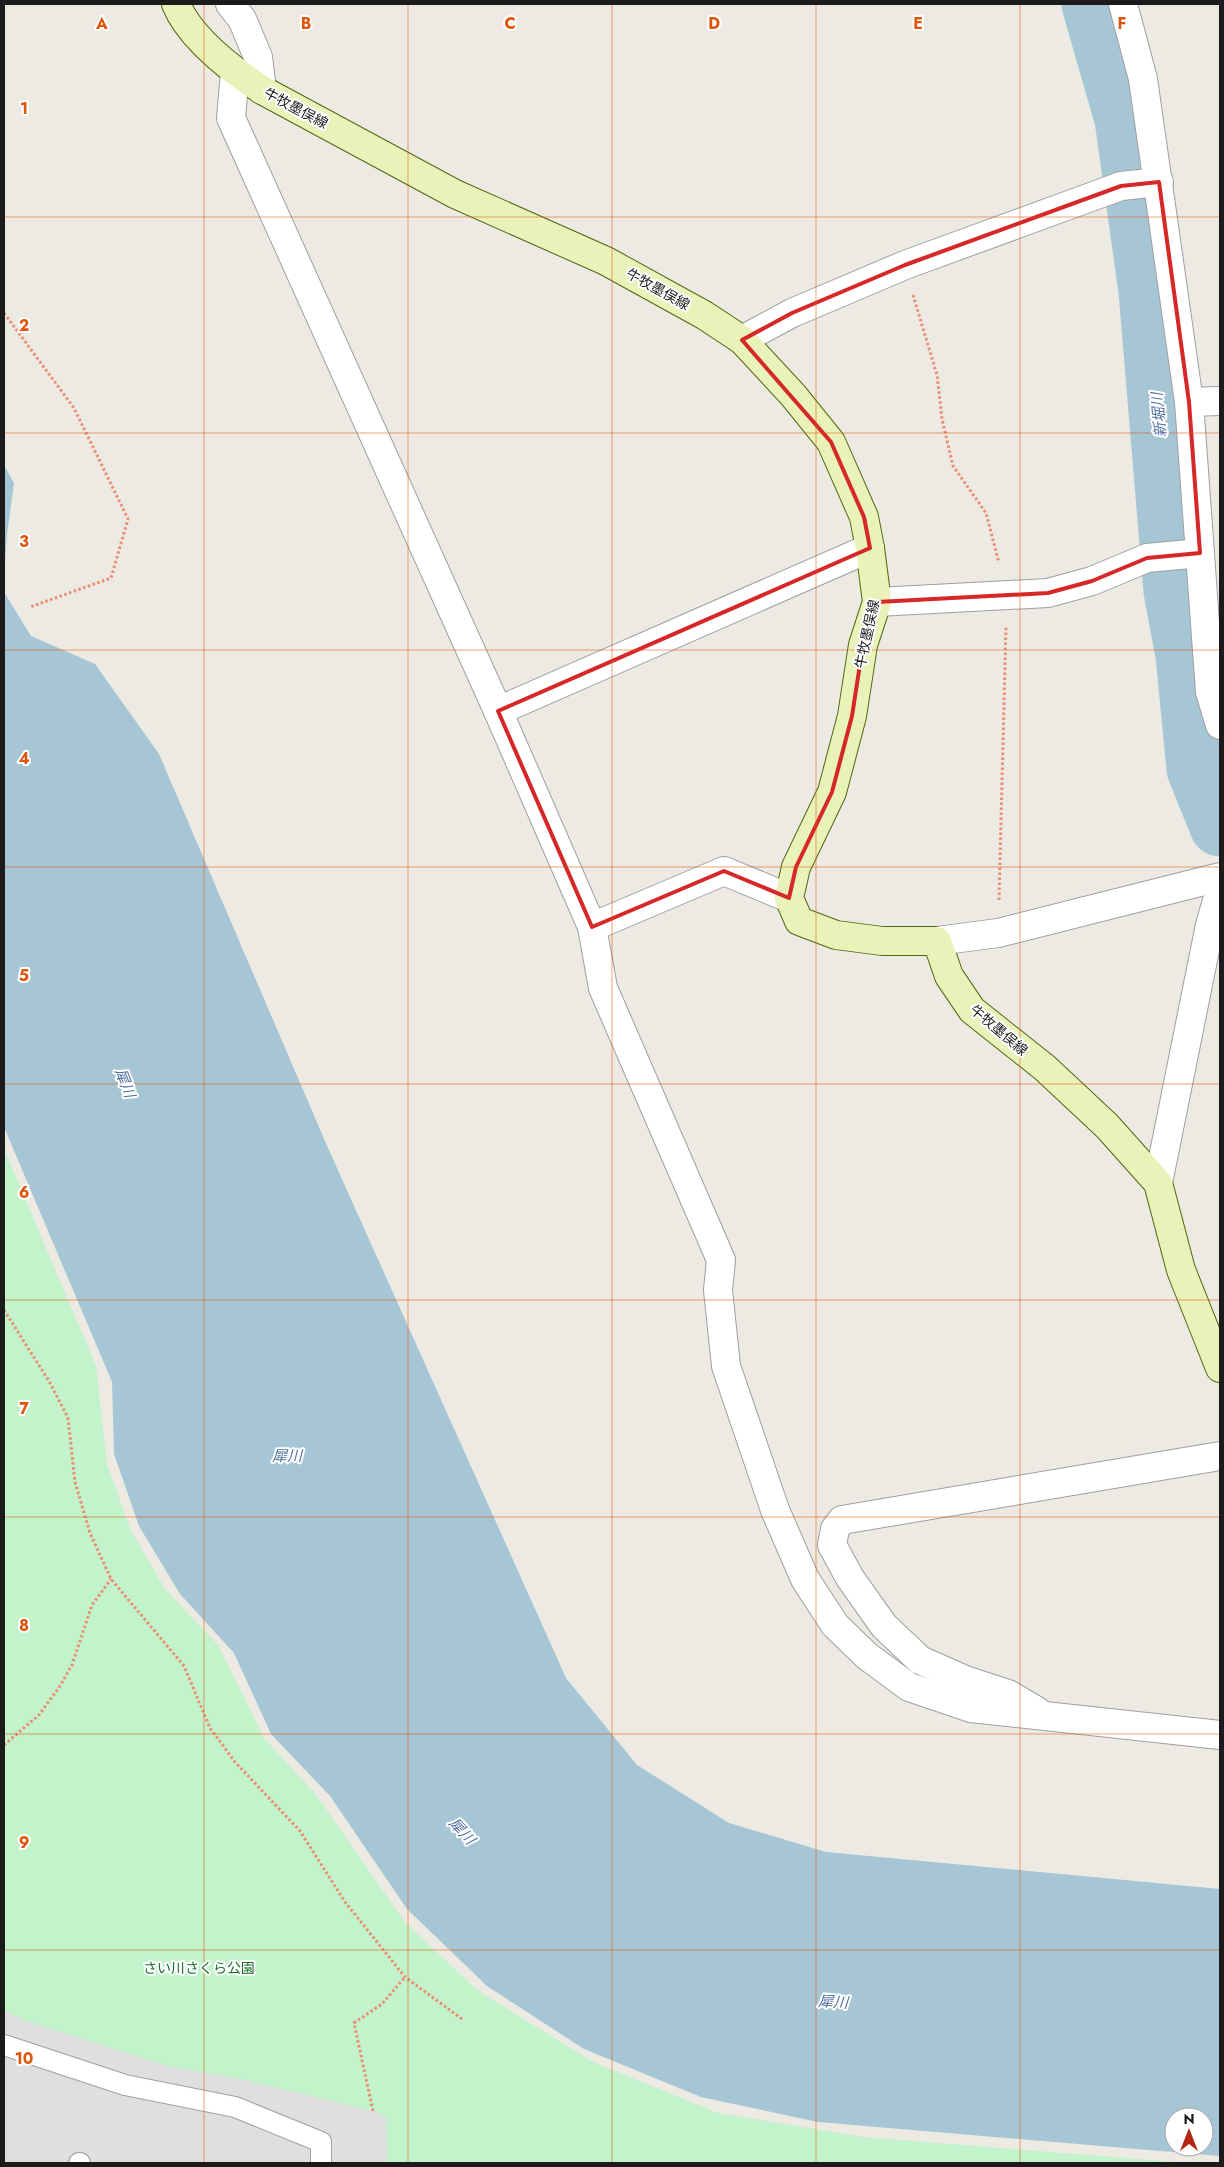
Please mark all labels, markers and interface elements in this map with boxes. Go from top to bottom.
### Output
text: A [95,12,108,35]
text: B [301,12,311,35]
text: C [504,12,516,35]
text: D [708,12,720,35]
text: E [913,12,923,35]
text: F [1118,12,1126,35]
street label: 牛牧墨俣線 [260,83,332,133]
text: 1 [20,97,28,120]
street label: 牛牧墨俣線 [623,263,693,315]
text: 2 [19,314,29,337]
water label: 新堀川 [1146,390,1172,438]
text: 3 [19,530,29,553]
street label: 牛牧墨俣線 [850,598,884,670]
text: 4 [18,747,30,770]
text: 5 [19,964,29,987]
street label: 牛牧墨俣線 [966,1000,1032,1060]
water label: 犀川 [109,1065,141,1103]
text: 6 [19,1181,29,1204]
text: 7 [19,1397,29,1420]
water label: 犀川 [272,1445,304,1467]
text: 8 [19,1614,29,1637]
water label: 犀川 [444,1813,482,1851]
text: 9 [19,1831,29,1854]
park label: さい川さくら公園 [143,1958,255,1978]
water label: 犀川 [817,1990,851,2014]
text: 10 [15,2047,33,2070]
north arrow [1164,2107,1214,2157]
text: N [1183,2109,1195,2129]

